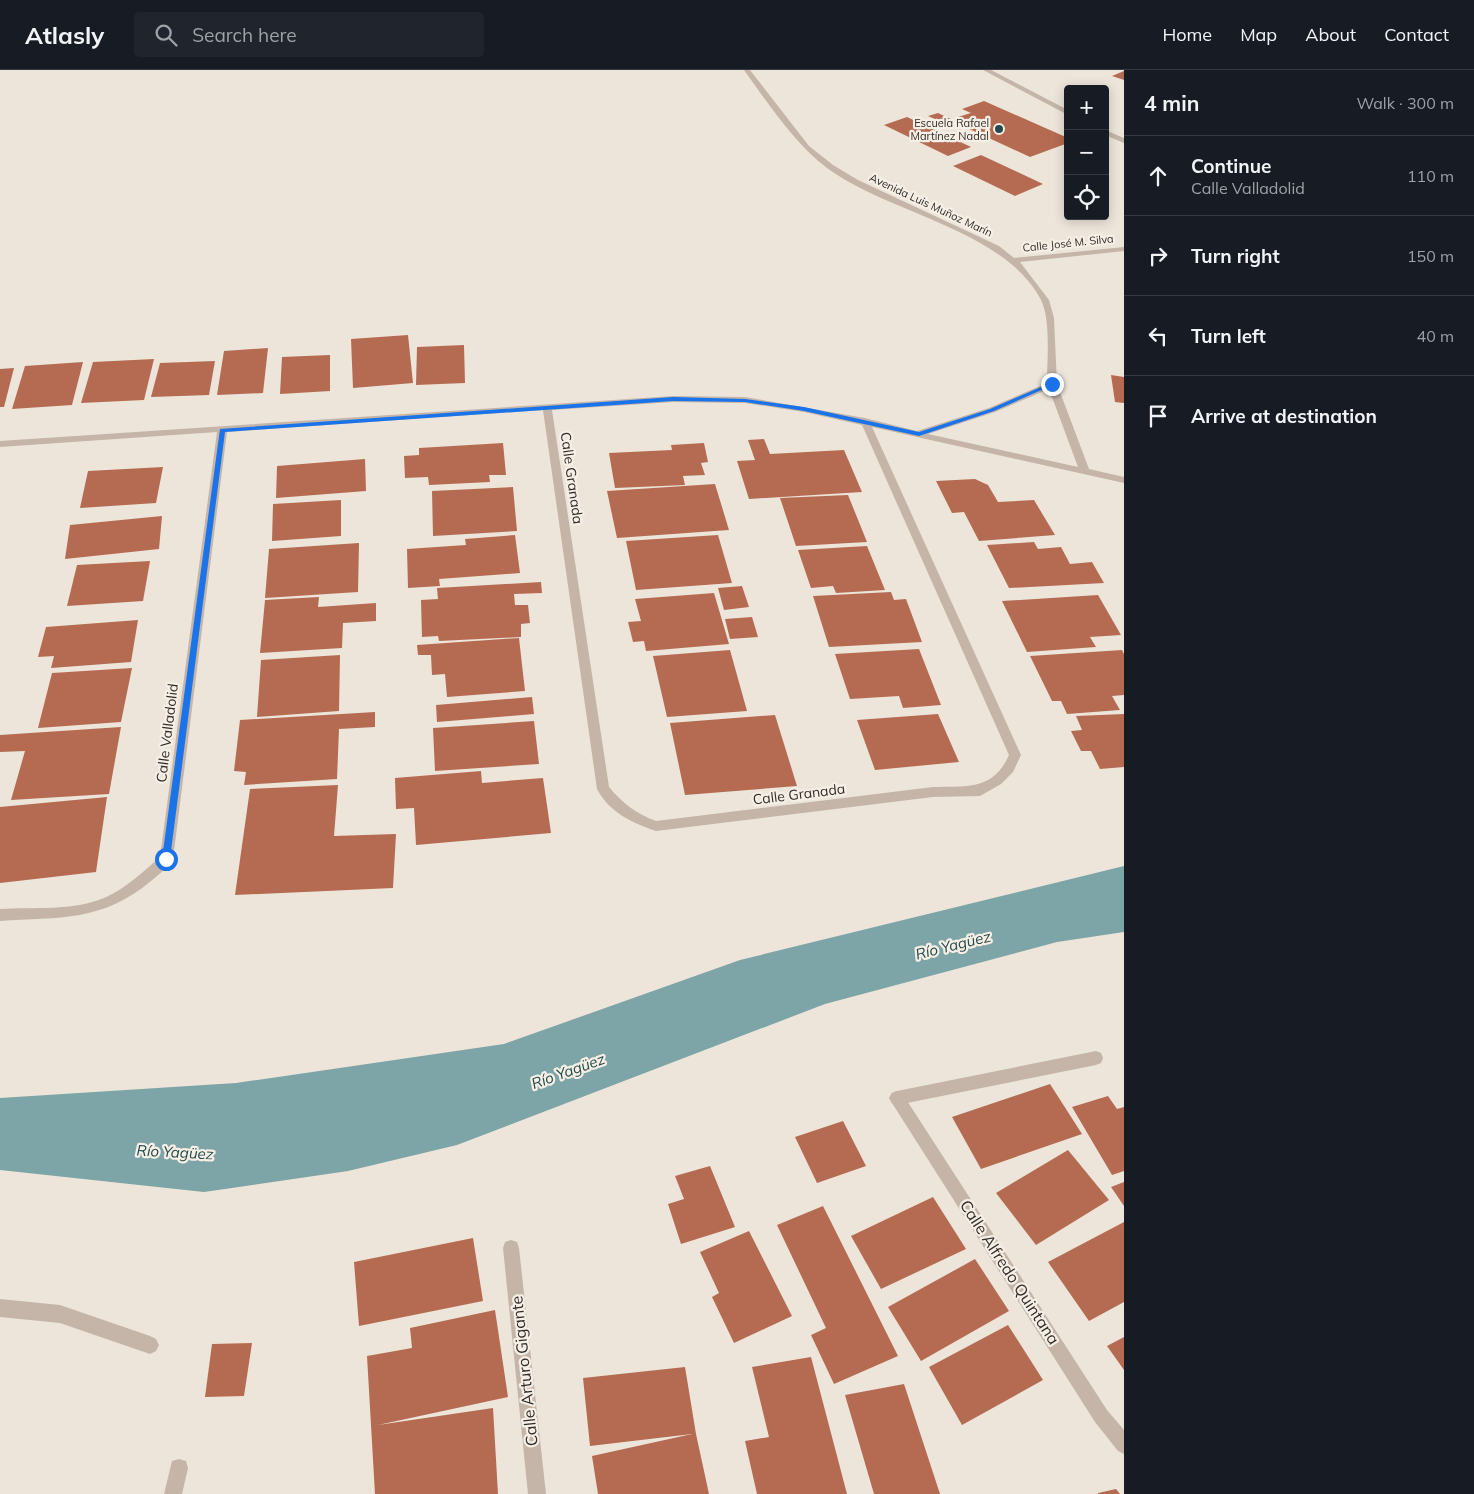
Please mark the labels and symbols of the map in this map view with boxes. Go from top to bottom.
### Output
place label: Escuela Rafael Martínez Nadal [911,116,989,143]
marker: Escuela Rafael Martínez Nadal [993,123,1005,135]
street label: Avenida Luis Muñoz Marín [867,170,995,240]
street label: Calle José M. Silva [1022,231,1114,255]
route end [1041,373,1064,396]
street label: Calle Granada [557,431,587,525]
street label: Calle Valladolid [152,682,182,784]
street label: Calle Granada [752,779,846,809]
route start [155,848,178,871]
water label: Río Yagüez [913,926,993,964]
water label: Río Yagüez [529,1049,608,1093]
water label: Río Yagüez [136,1140,214,1164]
street label: Calle Alfredo Quintana [956,1196,1064,1348]
street label: Calle Arturo Gigante [506,1295,542,1447]

